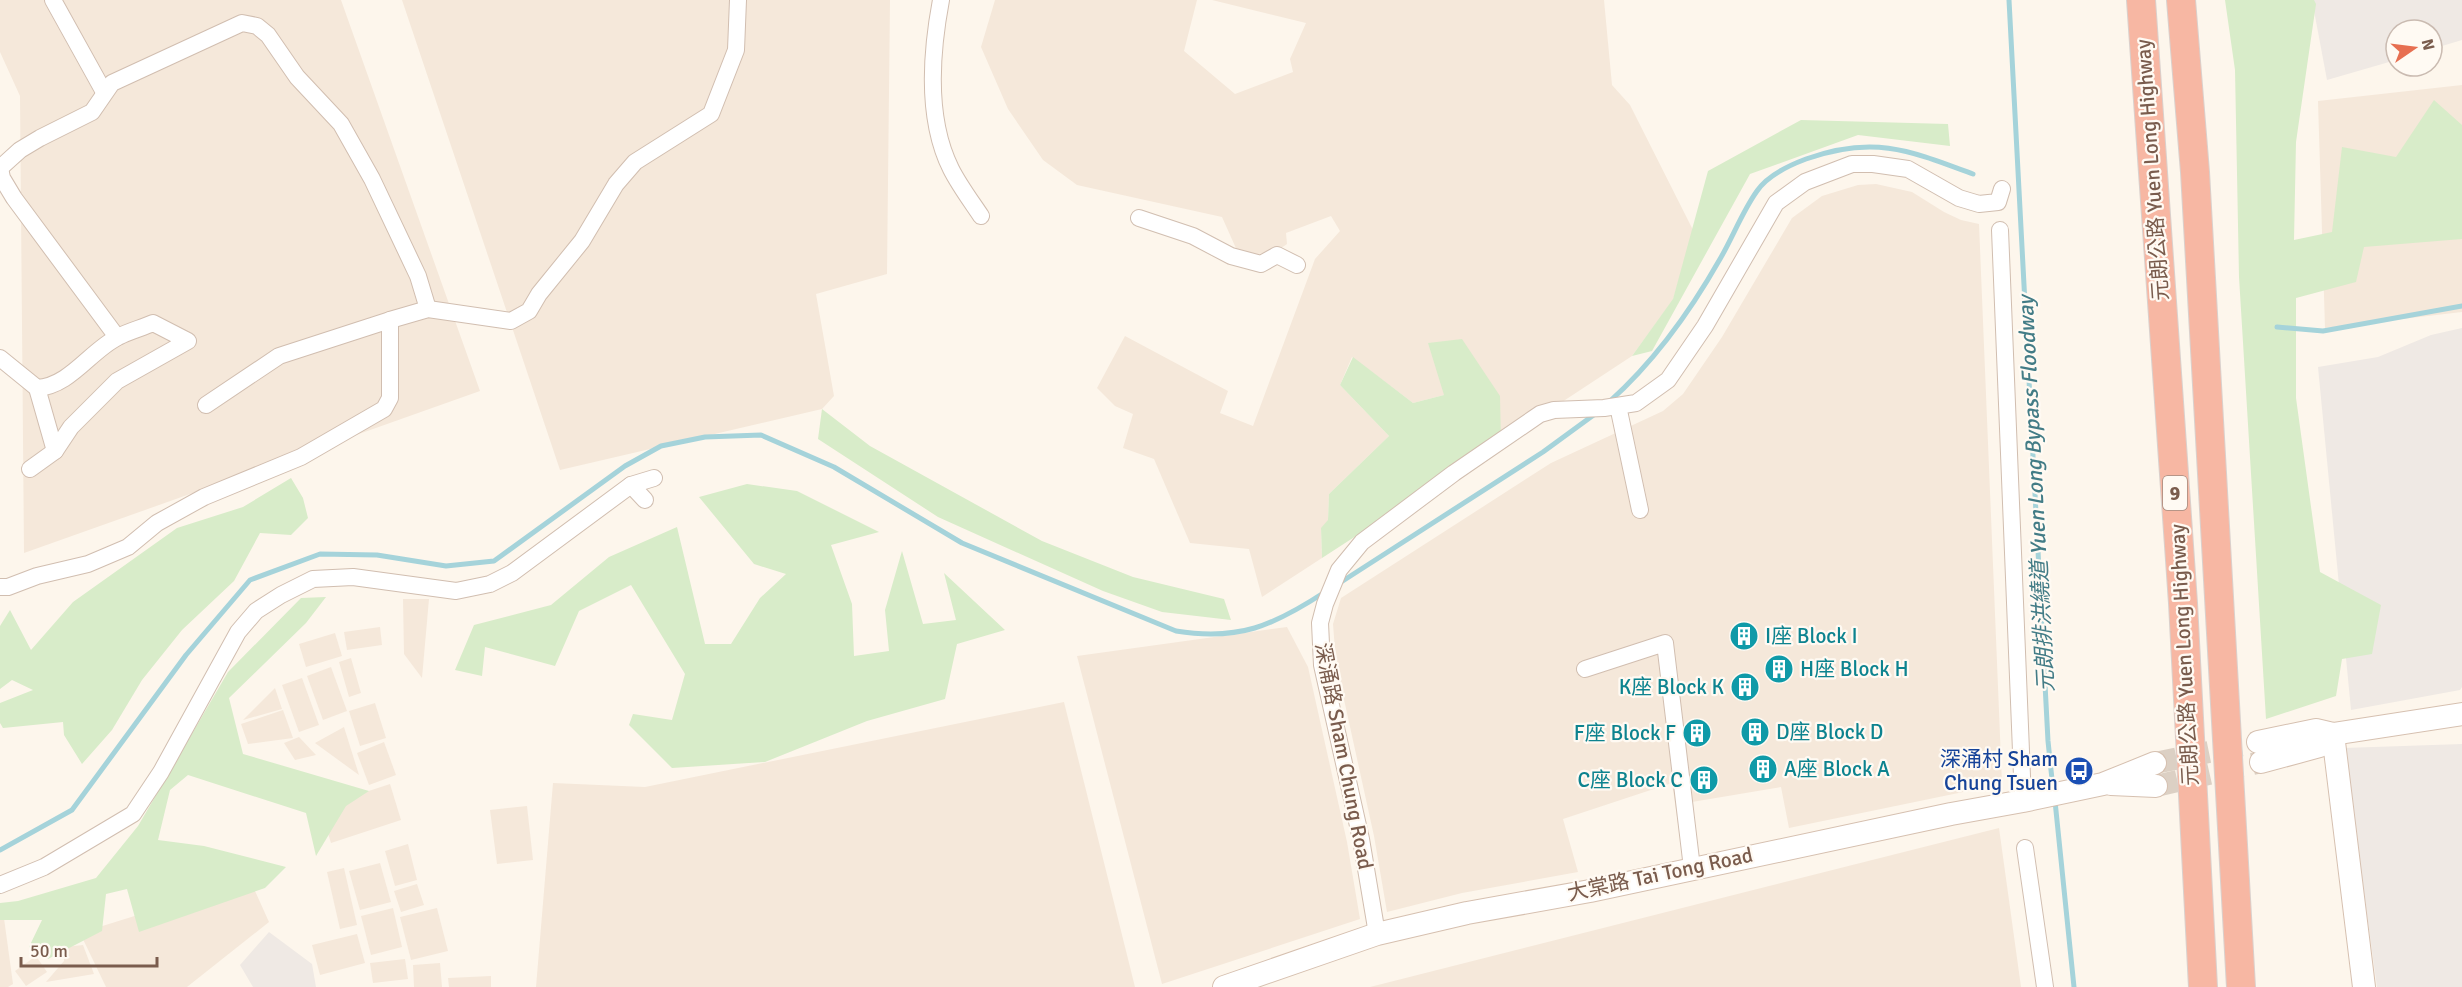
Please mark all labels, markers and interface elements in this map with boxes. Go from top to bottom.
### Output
north arrow [2384,18,2444,78]
text: N [2417,37,2439,52]
street label: 元朗公路 Yuen Long Highway [2130,38,2174,302]
water label: 元朗排洪繞道 Yuen Long Bypass Floodway [2011,292,2059,693]
road number: 9 [2163,476,2187,510]
street label: 元朗公路 Yuen Long Highway [2164,523,2204,787]
building icon: I座 Block I [1728,620,1760,652]
place label: I座 Block I [1765,623,1858,649]
street label: 深涌路 Sham Chung Road [1309,640,1379,872]
building icon: H座 Block H [1763,653,1795,685]
place label: H座 Block H [1800,656,1909,682]
building icon: K座 Block K [1729,671,1761,703]
place label: K座 Block K [1619,674,1724,700]
building icon: D座 Block D [1739,716,1771,748]
building icon: F座 Block F [1681,717,1713,749]
place label: D座 Block D [1776,719,1883,745]
place label: F座 Block F [1574,720,1676,746]
place label: 深涌村 Sham Chung Tsuen [1940,746,2058,796]
building icon: A座 Block A [1747,753,1779,785]
bus stop icon: 深涌村 Sham Chung Tsuen [2063,755,2095,787]
place label: A座 Block A [1784,756,1890,782]
building icon: C座 Block C [1688,764,1720,796]
place label: C座 Block C [1577,767,1683,793]
street label: 大棠路 Tai Tong Road [1565,842,1755,906]
scale bar [21,930,158,968]
text: 50 m [30,940,68,962]

